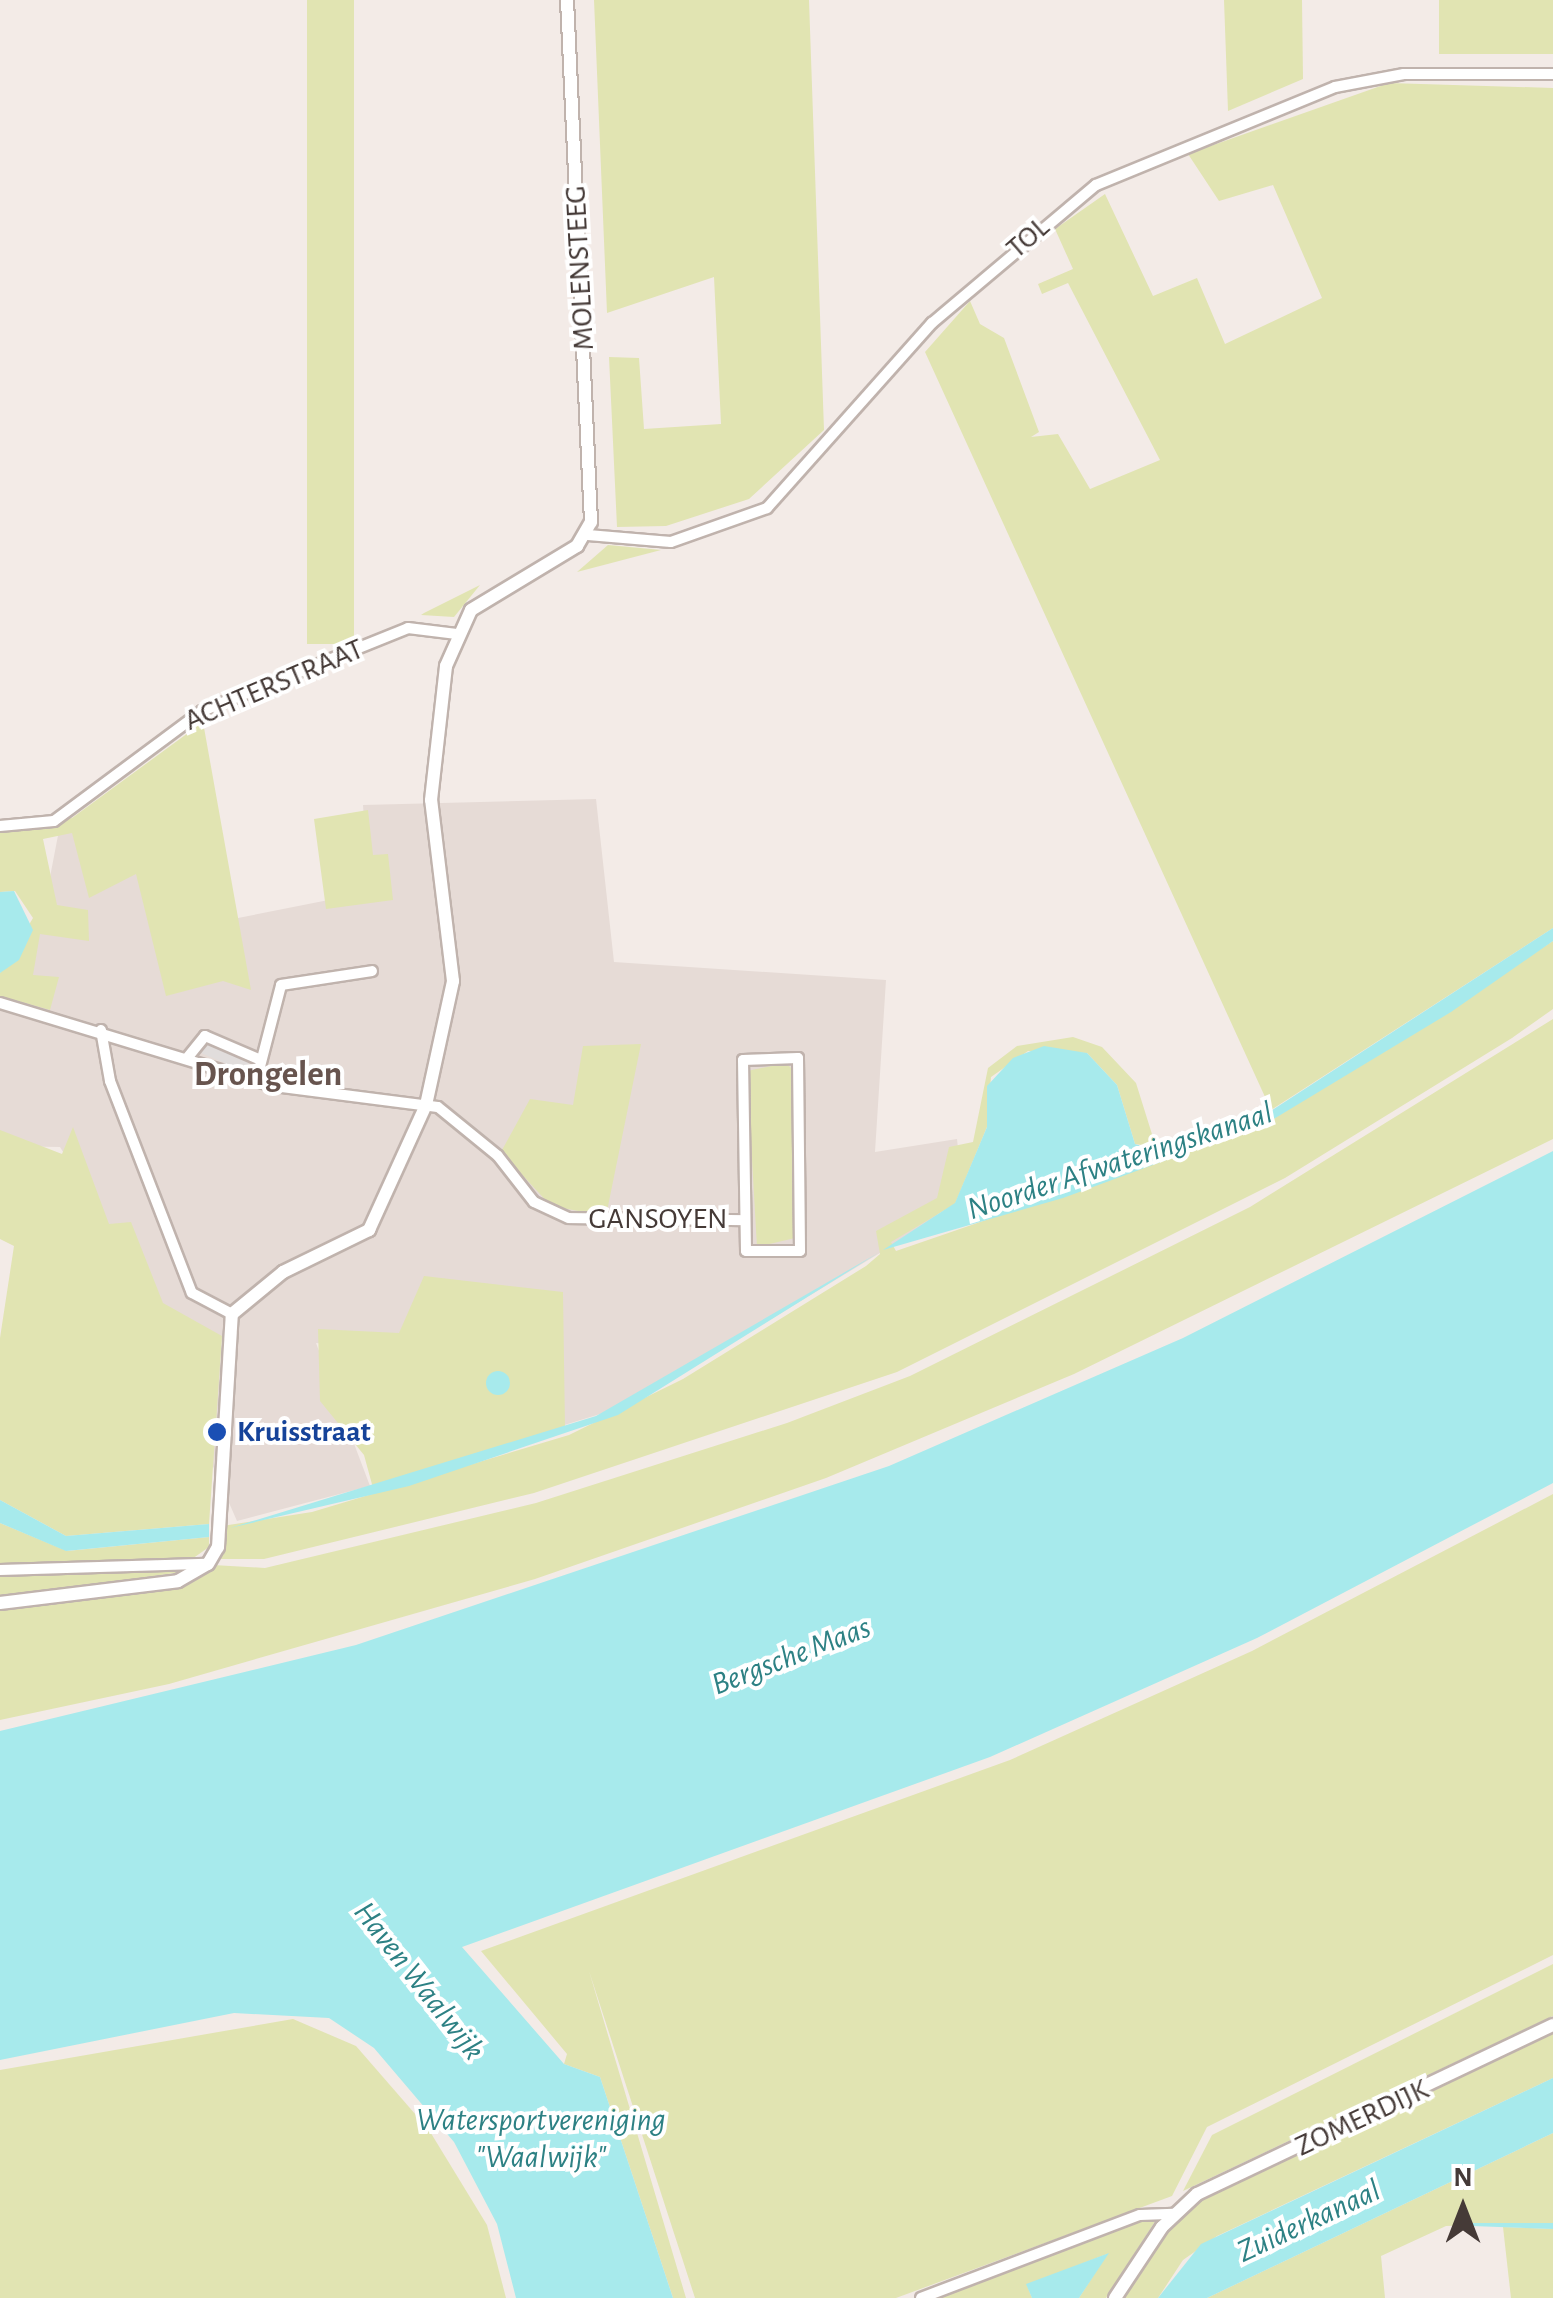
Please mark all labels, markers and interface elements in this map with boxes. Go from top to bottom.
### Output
street label: MOLENSTEEG [558,185,602,351]
street label: TOL [999,210,1057,266]
street label: ACHTERSTRAAT [179,631,369,739]
district label: Drongelen [194,1054,342,1096]
water label: Noorder Afwateringskanaal [962,1093,1278,1229]
street label: GANSOYEN [589,1201,727,1237]
place label: Kruisstraat [237,1414,371,1450]
marker: Kruisstraat [206,1421,228,1443]
water label: Bergsche Maas [706,1608,876,1704]
water label: Haven Waalwijk [345,1894,493,2068]
street label: ZOMERDIJK [1290,2072,1434,2164]
water label: Watersportvereniging "Waalwijk" [416,2102,666,2177]
north arrow [1413,2158,1513,2258]
text: N [1453,2164,1473,2192]
water label: Zuiderkanaal [1231,2171,1387,2271]

